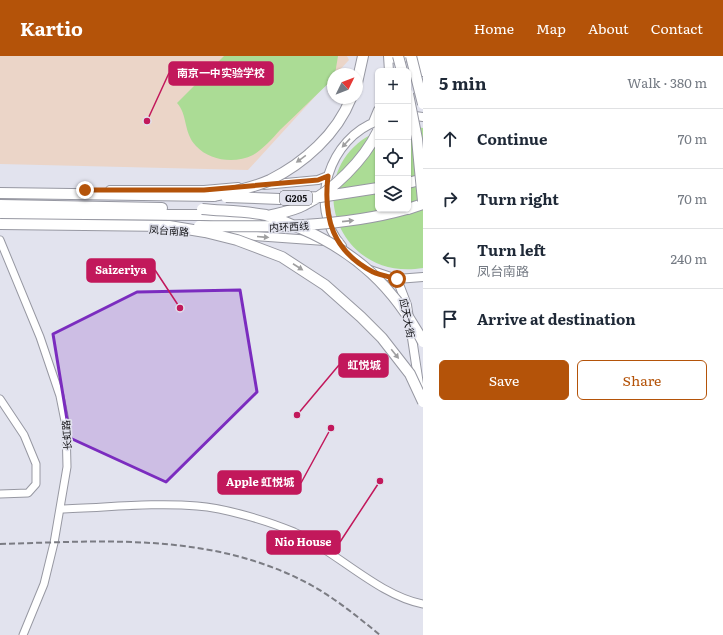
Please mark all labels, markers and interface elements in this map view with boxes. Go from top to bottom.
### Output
text: Kartio [20,14,83,42]
text: Home [474,18,514,38]
text: Map [536,18,566,38]
text: About [588,18,629,38]
text: Contact [651,18,703,38]
callout: 南京一中实验学校 [169,62,273,85]
text: 南京一中实验学校 [177,64,265,80]
north arrow [327,68,363,104]
map controls [375,68,411,212]
button: + [375,68,411,104]
text: 5 min [439,70,487,95]
text: Walk · 380 m [627,73,707,92]
button: − [375,104,411,140]
text: Continue [477,127,547,150]
icon: ahead [439,128,461,150]
text: 70 m [678,129,707,148]
one-way arrow [342,137,351,148]
button: locate [375,140,411,176]
one-way arrow [295,155,306,164]
button: layers [375,176,411,212]
route end [76,181,94,199]
text: Turn right [477,187,559,210]
icon: right [439,188,461,210]
text: 70 m [678,189,707,208]
road number: G205 [280,191,312,205]
street label: 内环西线 [269,217,309,235]
one-way arrow [341,218,354,224]
street label: 凤台南路 [149,221,189,239]
one-way arrow [256,234,269,241]
text: Turn left [477,238,546,261]
icon: left [439,248,461,270]
text: 240 m [671,249,707,268]
callout: Saizeriya [87,259,155,282]
text: Saizeriya [95,261,147,277]
text: 凤台南路 [477,261,529,280]
one-way arrow [292,264,304,271]
route start [388,270,406,288]
street label: 应天大街 [397,297,419,339]
text: Arrive at destination [477,307,636,330]
icon: arrive [439,308,461,330]
one-way arrow [390,348,399,359]
callout: 虹悦城 [339,354,388,377]
text: 虹悦城 [348,356,381,372]
button: Save [439,360,569,400]
button: Share [577,360,707,400]
street label: 长虹路 [57,420,75,450]
callout: Apple 虹悦城 [218,471,301,494]
text: Apple 虹悦城 [226,473,295,489]
callout: Nio House [267,531,340,554]
text: Nio House [274,533,332,549]

